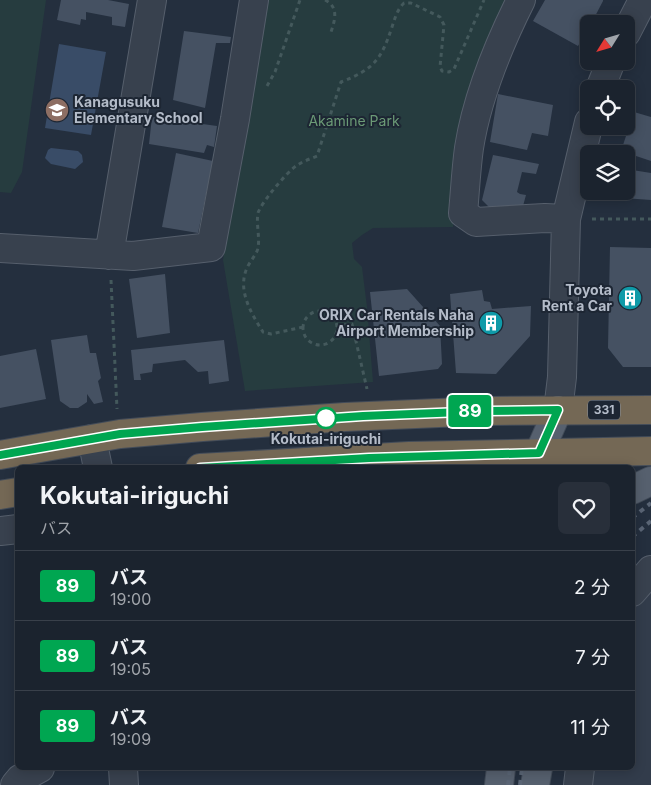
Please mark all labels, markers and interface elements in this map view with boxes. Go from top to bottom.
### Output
north arrow [580,15,635,70]
map controls [580,15,635,200]
button: locate [580,80,635,135]
place label: Kanagusuku Elementary School [74,93,203,126]
school or university icon: Kanagusuku Elementary School [44,97,70,123]
park label: Akamine Park [308,112,400,129]
button: layers [580,145,635,200]
place label: Toyota Rent a Car [542,281,612,314]
building icon: Toyota Rent a Car [617,285,643,311]
place label: ORIX Car Rentals Naha Airport Membership [319,306,474,339]
building icon: ORIX Car Rentals Naha Airport Membership [478,310,504,336]
line badge: 89 [448,395,492,427]
text: 89 [458,400,482,421]
road number: 331 [588,400,620,420]
marker: Kokutai-iriguchi [315,407,337,429]
place label: Kokutai-iriguchi [271,430,381,447]
text: Kokutai-iriguchi [40,481,229,510]
button: heart [558,482,610,534]
text: バス [40,518,72,538]
text: バス [110,566,148,589]
text: 89 [56,575,79,596]
text: 2 分 [574,576,610,599]
text: 19:00 [110,589,151,609]
text: バス [110,636,148,659]
text: 89 [56,645,79,666]
text: 7 分 [575,646,610,669]
text: 19:05 [110,659,151,679]
text: バス [110,706,148,729]
text: 89 [56,715,79,736]
text: 11 分 [570,716,610,739]
text: 19:09 [110,729,151,749]

